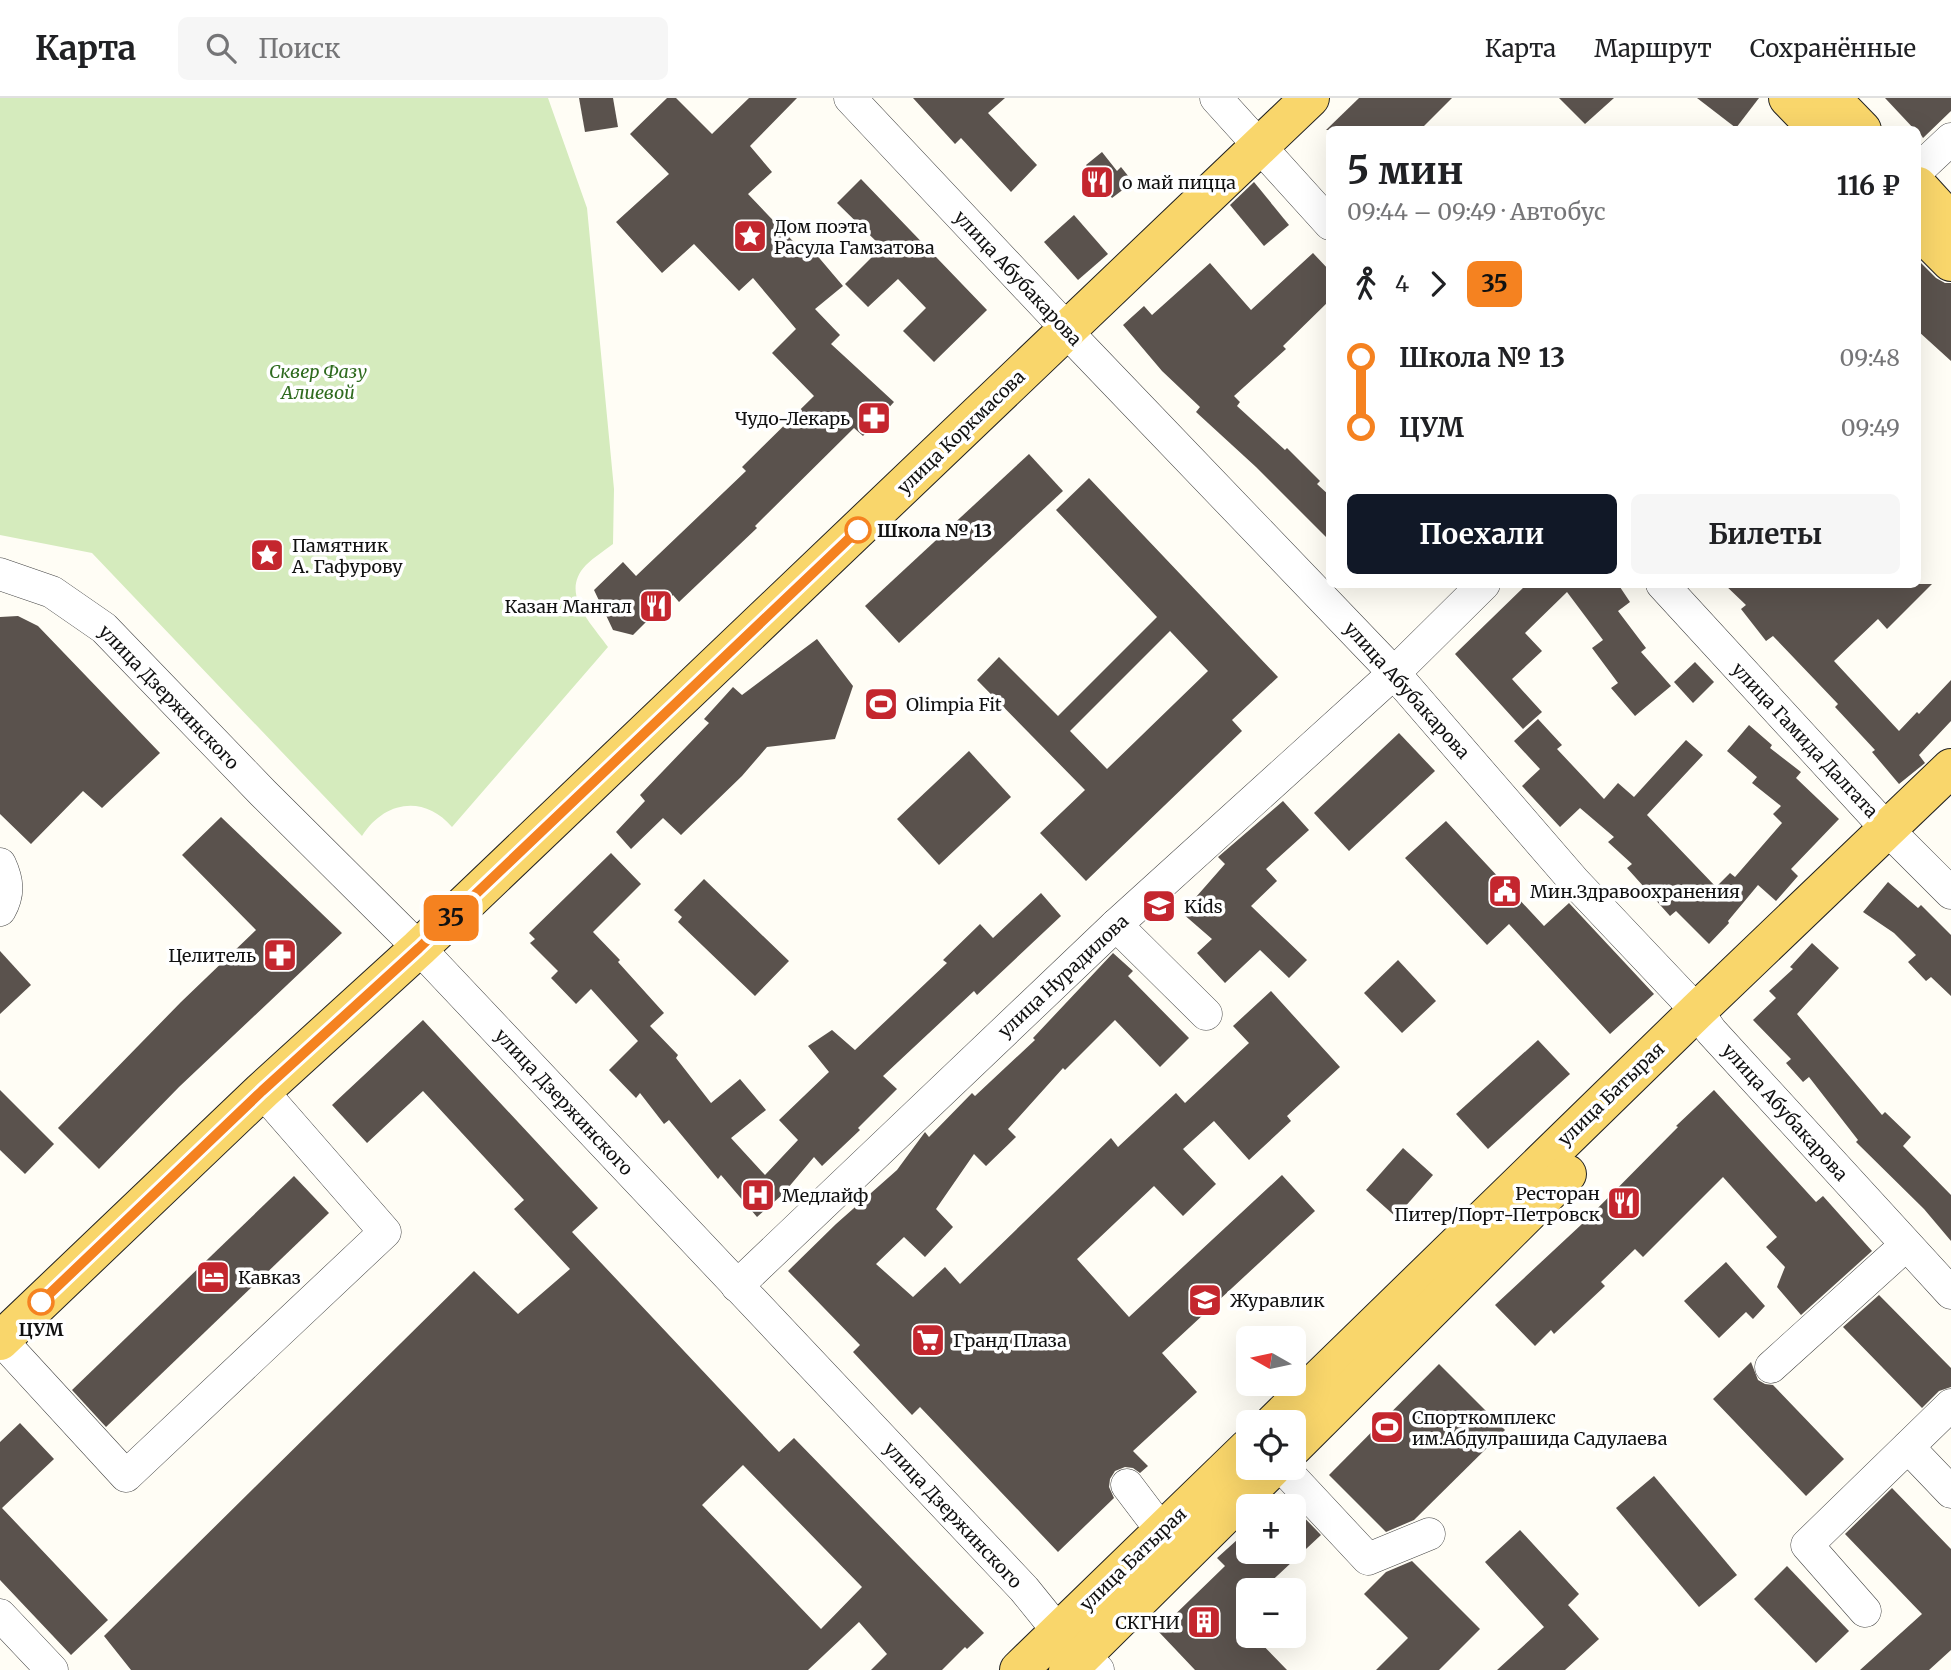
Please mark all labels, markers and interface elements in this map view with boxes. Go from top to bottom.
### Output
search box [178,17,668,80]
text: Карта [35,28,136,69]
icon: search [202,29,240,67]
text: Поиск [258,32,341,65]
text: Карта [1485,33,1556,64]
text: Маршрут [1594,33,1712,64]
text: Сохранённые [1750,33,1916,64]
text: 5 мин [1347,147,1464,194]
restaurant icon: о май пицца [1078,163,1116,201]
text: 116 ₽ [1837,169,1900,202]
place label: о май пицца [1122,171,1236,194]
text: 09:44 – 09:49 · Автобус [1347,197,1606,226]
street label: улица Абубакарова [949,205,1087,351]
place label: Дом поэта Расула Гамзатова [774,215,935,259]
place icon: Дом поэта Расула Гамзатова [731,217,769,255]
icon: walk [1347,265,1385,303]
icon: forward [1419,265,1457,303]
text: 35 [1481,268,1508,299]
text: 4 [1395,269,1409,298]
text: Школа № 13 [1399,341,1565,374]
text: 09:48 [1839,343,1900,372]
park label: Сквер Фазу Алиевой [269,360,367,404]
street label: улица Коркмасова [892,365,1030,499]
pharmacy icon: Чудо-Лекарь [855,399,893,437]
place label: Чудо-Лекарь [735,407,850,430]
text: ЦУМ [1399,411,1464,444]
text: 09:49 [1841,413,1900,442]
button: Поехали [1347,494,1617,574]
button: Билеты [1631,494,1900,574]
marker: Школа № 13 [845,517,871,543]
place label: Школа № 13 [877,519,992,542]
place label: Памятник А. Гафурову [291,534,403,578]
place icon: Памятник А. Гафурову [248,536,286,574]
restaurant icon: Казан Мангал [637,587,675,625]
place label: Казан Мангал [504,595,632,618]
street label: улица Абубакарова [1339,617,1475,764]
street label: улица Дзержинского [94,620,244,774]
street label: улица Гамида Далгата [1727,658,1883,823]
sports icon: Olimpia Fit [862,685,900,723]
place label: Olimpia Fit [906,693,1002,716]
public building icon: Мин.Здравоохранения [1486,872,1524,910]
place label: Мин.Здравоохранения [1530,880,1740,903]
school or university icon: Kids [1140,887,1178,925]
line badge: 35 [420,895,482,941]
place label: Kids [1184,895,1223,918]
text: 35 [438,902,464,933]
street label: улица Нурадилова [993,909,1133,1042]
pharmacy icon: Целитель [261,936,299,974]
place label: Целитель [168,944,256,967]
street label: улица Дзержинского [490,1024,638,1180]
street label: улица Батырая [1553,1037,1669,1151]
street label: улица Абубакарова [1717,1039,1853,1186]
hospital icon: Медлайф [739,1176,777,1214]
place label: Ресторан Питер/Порт-Петровск [1394,1182,1601,1226]
place label: Медлайф [782,1184,868,1207]
restaurant icon: Ресторан Питер/Порт-Петровск [1605,1184,1643,1222]
hotel icon: Кавказ [194,1258,232,1296]
place label: Кавказ [238,1266,301,1289]
school or university icon: Журавлик [1186,1281,1224,1319]
marker: ЦУМ [28,1289,54,1315]
place label: Журавлик [1230,1289,1325,1312]
place label: ЦУМ [19,1318,64,1341]
supermarket icon: Гранд Плаза [909,1321,947,1359]
north arrow [1236,1326,1306,1396]
map controls [1236,1326,1306,1648]
place label: Гранд Плаза [953,1329,1067,1352]
place label: Спорткомплекс им.Абдулрашида Садулаева [1412,1406,1668,1450]
sports icon: Спорткомплекс им.Абдулрашида Садулаева [1368,1408,1406,1446]
button: locate [1236,1410,1306,1480]
street label: улица Дзержинского [879,1437,1027,1593]
button: + [1236,1494,1306,1564]
street label: улица Батырая [1075,1502,1191,1616]
button: − [1236,1578,1306,1648]
building icon: СКГНИ [1185,1603,1223,1641]
place label: СКГНИ [1115,1611,1180,1634]

